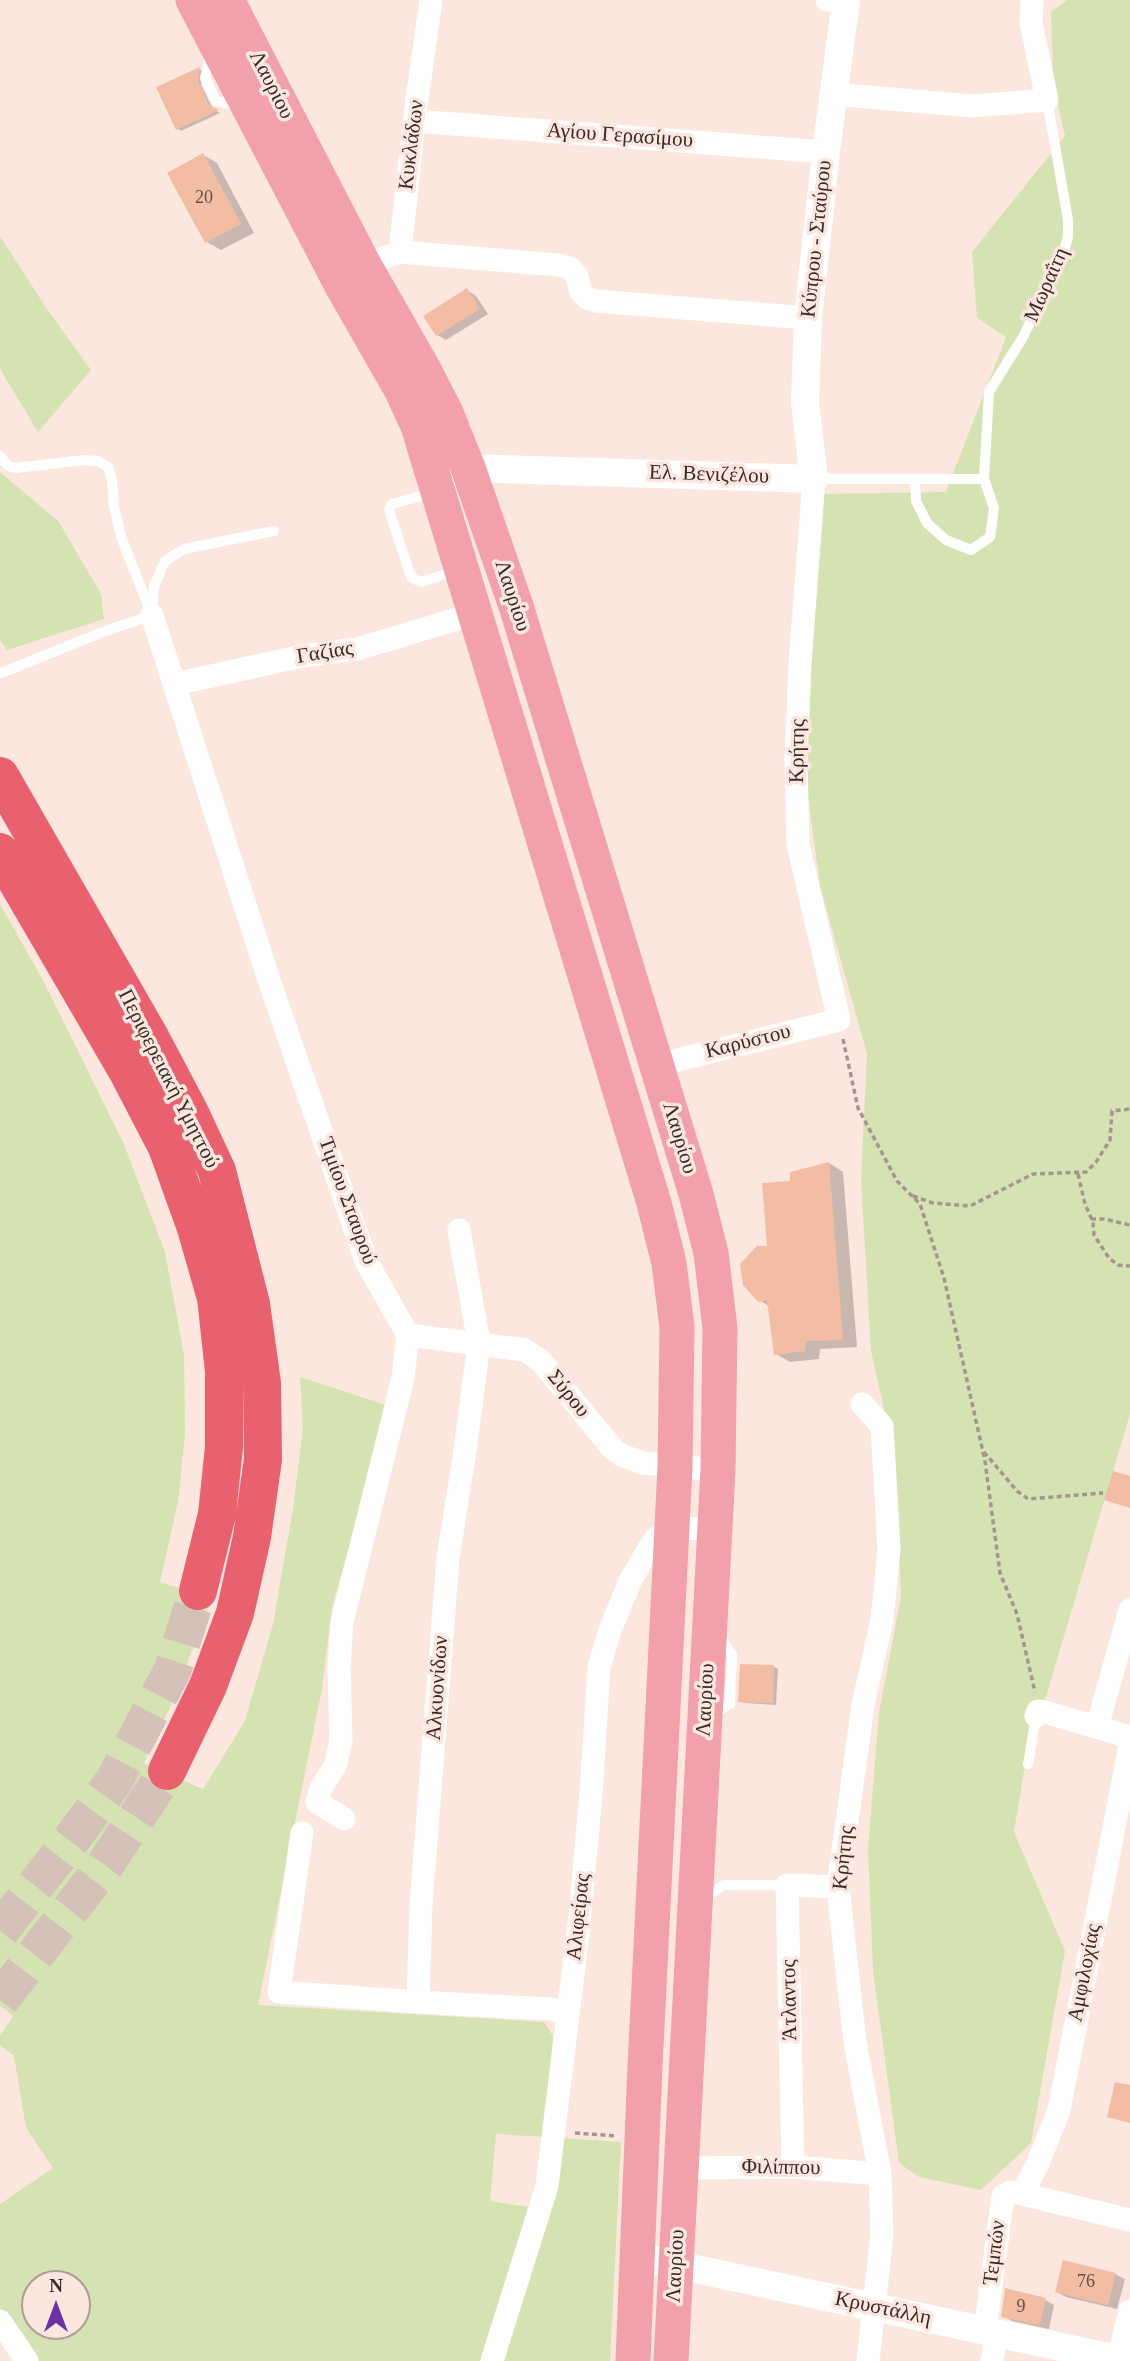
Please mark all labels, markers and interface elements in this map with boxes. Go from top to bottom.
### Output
street label: Λαυρίου [243,46,299,124]
street label: Κυκλάδων [394,99,430,191]
street label: Αγίου Γερασίμου [546,118,694,154]
street label: Κύπρου - Σταύρου [796,159,838,319]
house number: 20 [195,187,213,209]
street label: Μωραΐτη [1019,244,1075,326]
street label: Ελ. Βενιζέλου [649,460,769,490]
street label: Λαυρίου [489,557,535,635]
street label: Γαζίας [295,636,355,670]
street label: Κρήτης [785,719,811,783]
street label: Περιφερειακή Υμηττού [112,985,224,1173]
street label: Καρύστου [703,1019,793,1065]
street label: Λαυρίου [656,1099,702,1177]
street label: Τιμίου Σταυρού [312,1134,382,1268]
street label: Σύρου [541,1365,595,1423]
street label: Αλκυονίδων [422,1635,454,1741]
street label: Λαυρίου [691,1663,721,1737]
street label: Κρήτης [828,1825,860,1891]
street label: Αλιφείρας [562,1872,596,1962]
street label: Αμφιλοχίας [1063,1922,1107,2024]
street label: Άτλαντος [777,1959,803,2041]
street label: Φιλίππου [741,2155,821,2181]
street label: Τεμπών [979,2219,1011,2287]
street label: Λαυρίου [661,2229,691,2303]
north arrow [21,2270,91,2340]
house number: 76 [1077,2271,1095,2293]
text: N [49,2275,63,2296]
street label: Κρυστάλλη [832,2286,934,2332]
house number: 9 [1016,2296,1026,2318]

